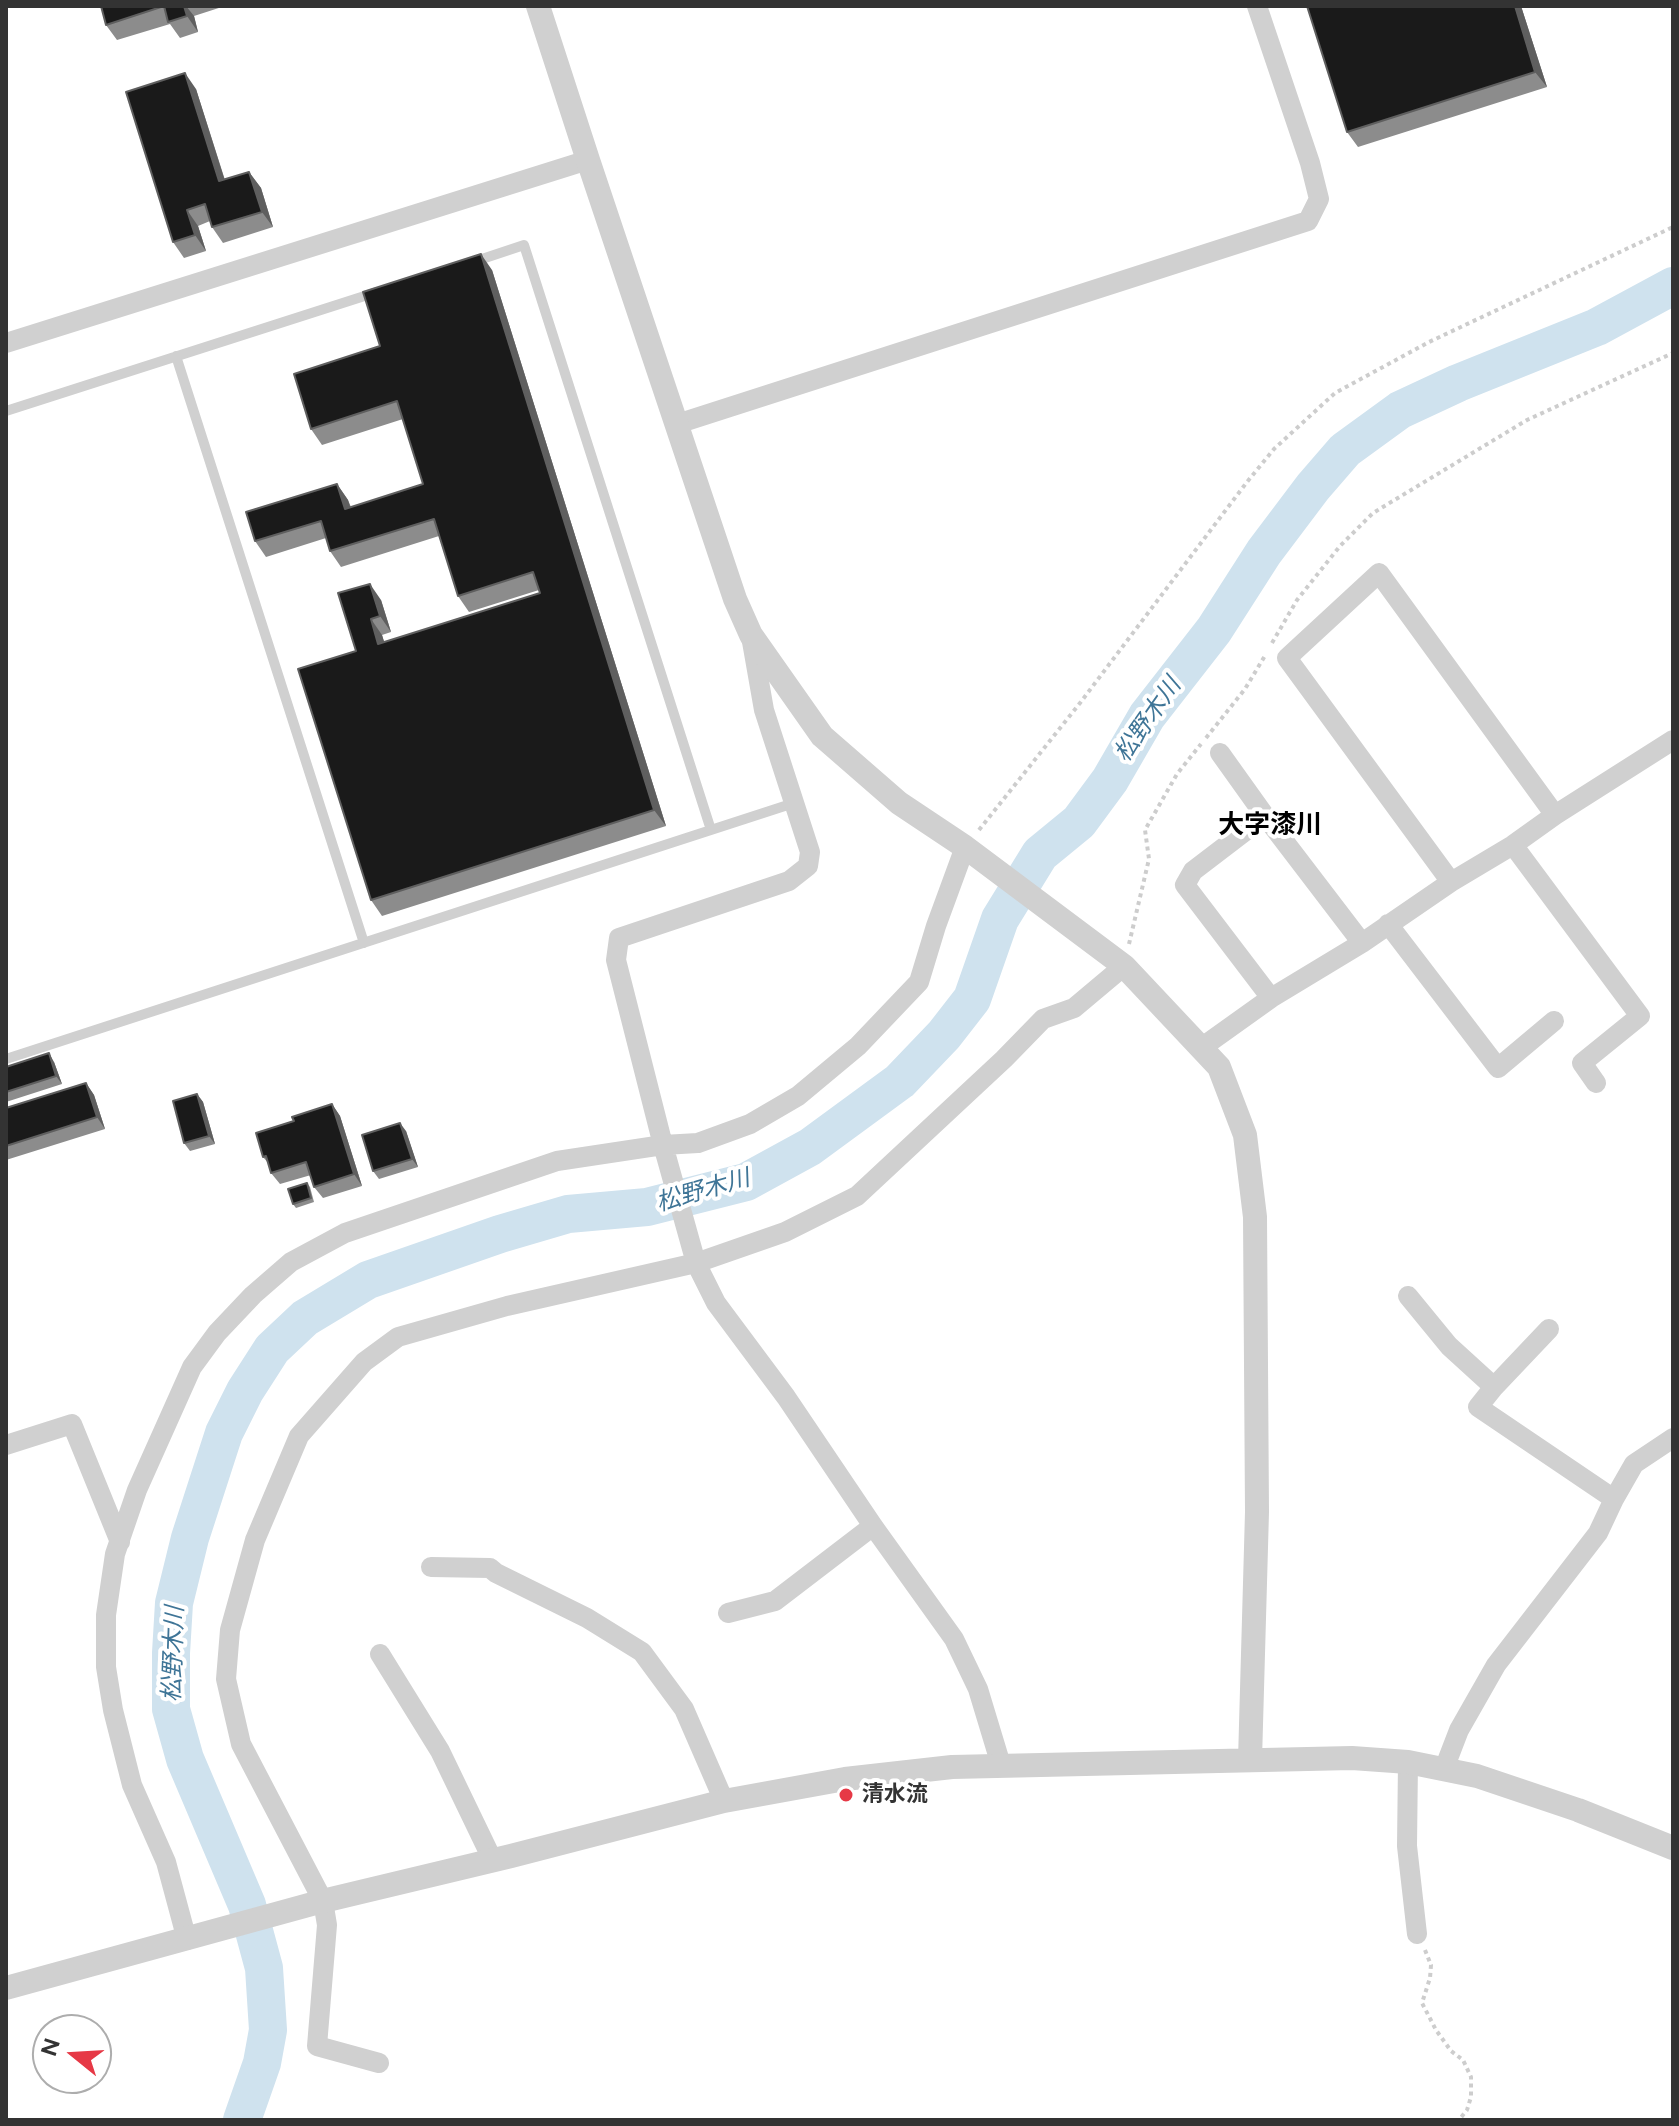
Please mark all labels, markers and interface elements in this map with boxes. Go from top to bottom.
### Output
water label: 松野木川 [1109,672,1187,768]
district label: 大字漆川 [1218,809,1322,841]
water label: 松野木川 [653,1164,753,1218]
water label: 松野木川 [158,1606,190,1702]
place label: 清水流 [862,1782,928,1808]
marker: 清水流 [837,1786,855,1804]
north arrow [32,2014,112,2094]
text: N [35,2035,66,2059]

